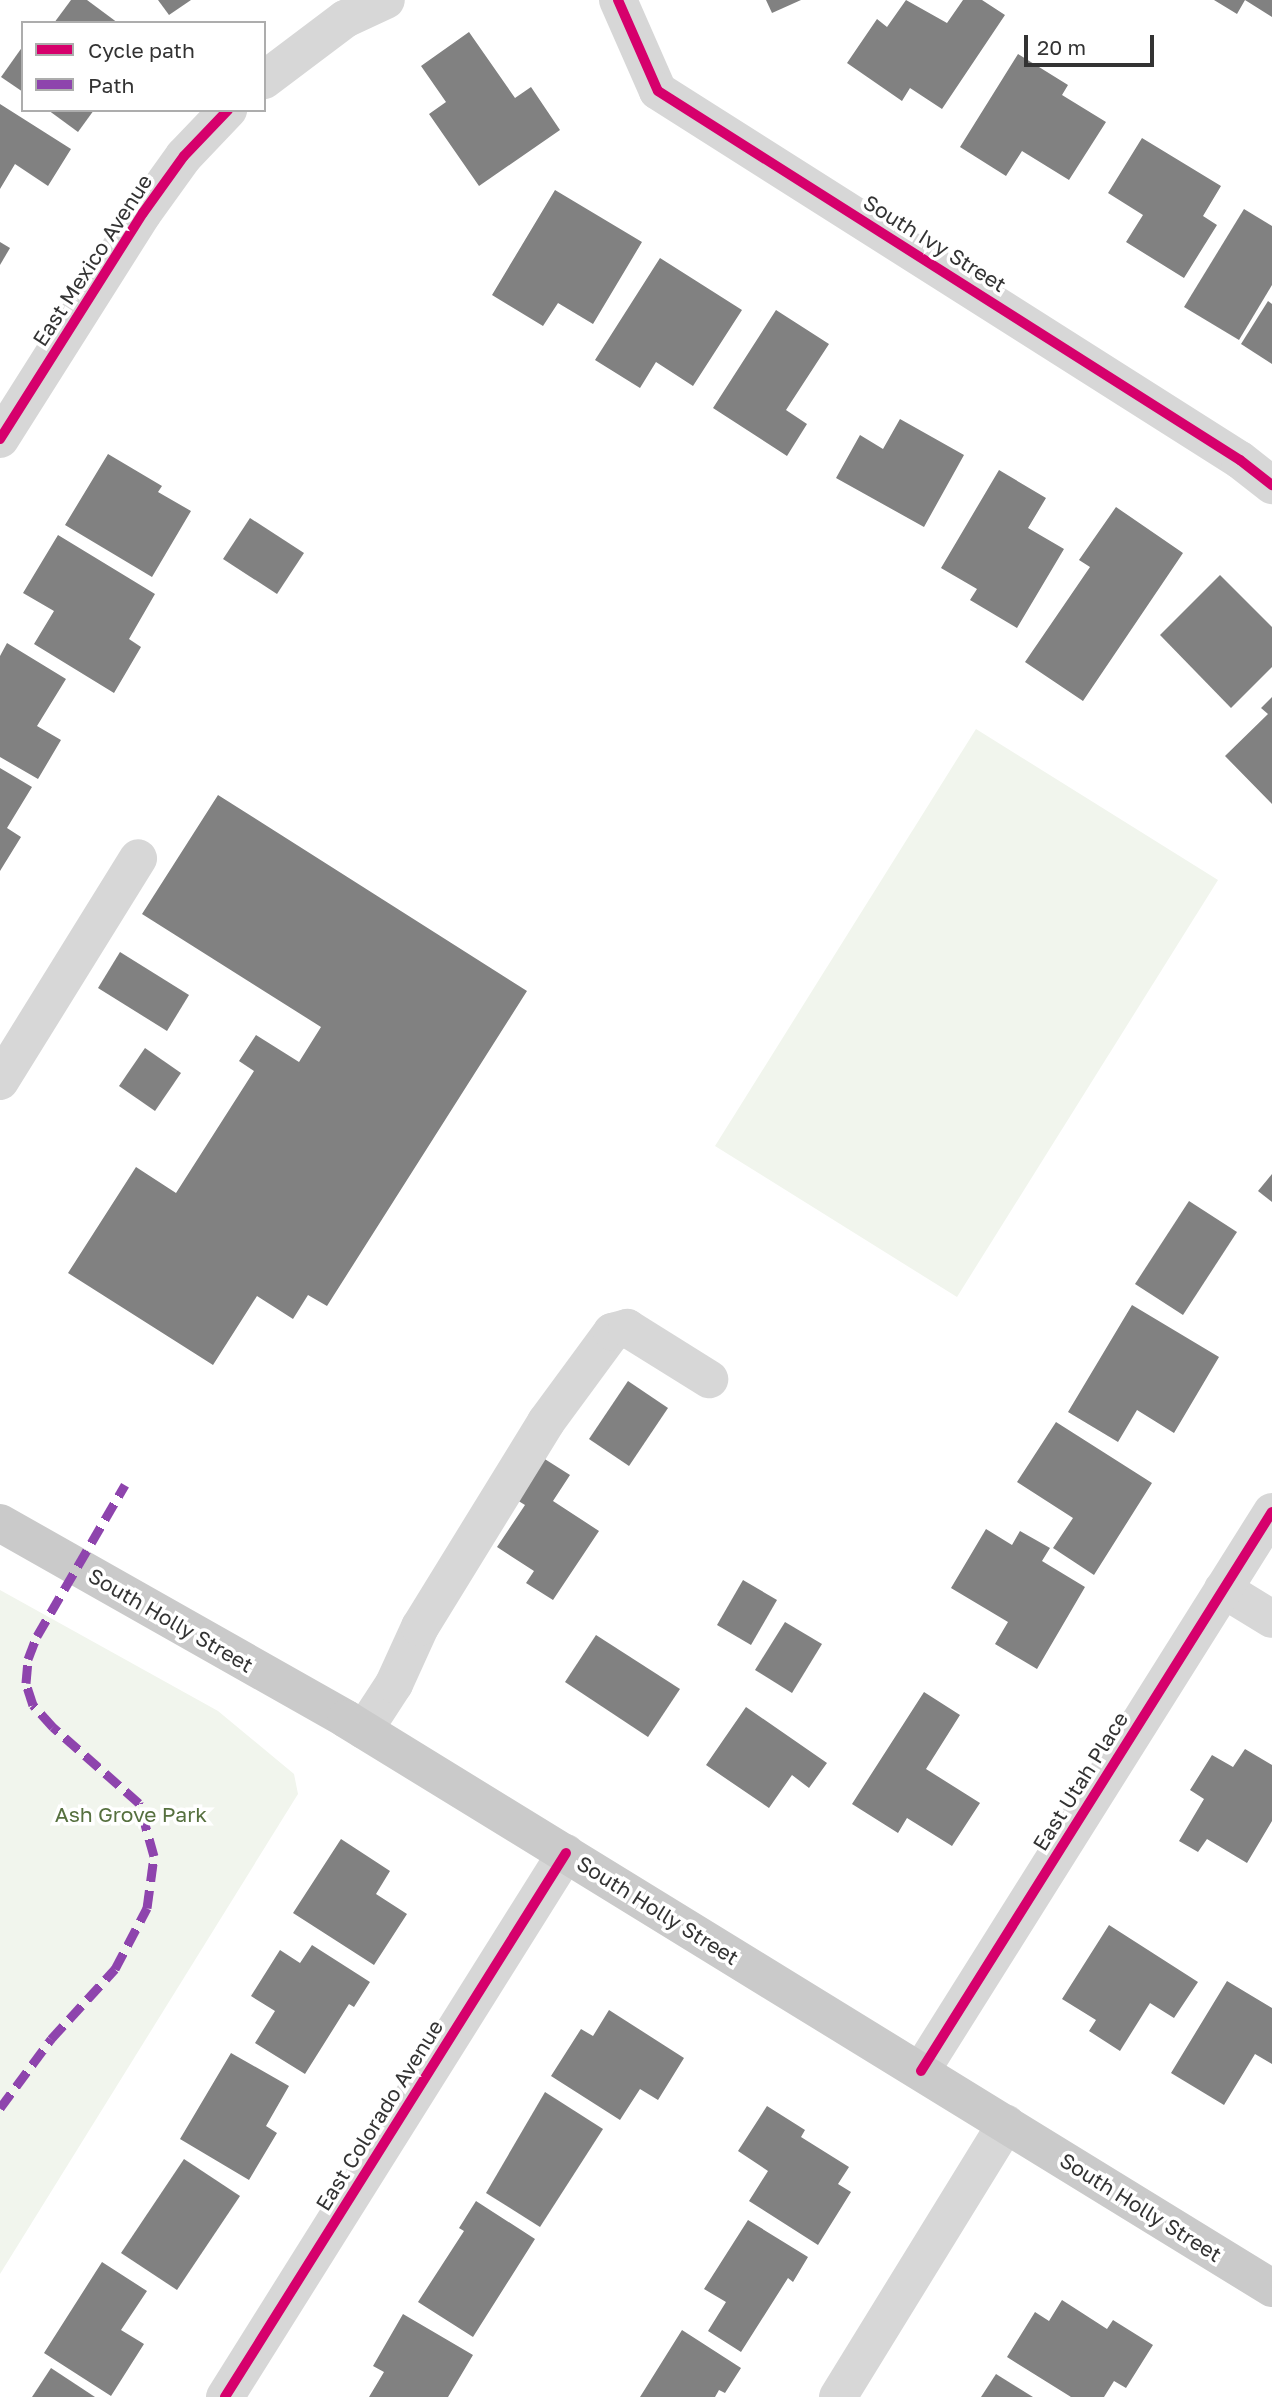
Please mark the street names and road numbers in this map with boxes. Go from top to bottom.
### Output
street label: East Mexico Avenue [27,169,157,351]
street label: South Ivy Street [859,189,1011,297]
street label: South Holly Street [84,1563,258,1677]
street label: East Utah Place [1027,1707,1133,1855]
street label: South Holly Street [572,1850,744,1970]
street label: East Colorado Avenue [310,2015,448,2215]
street label: South Holly Street [1055,2147,1227,2267]

